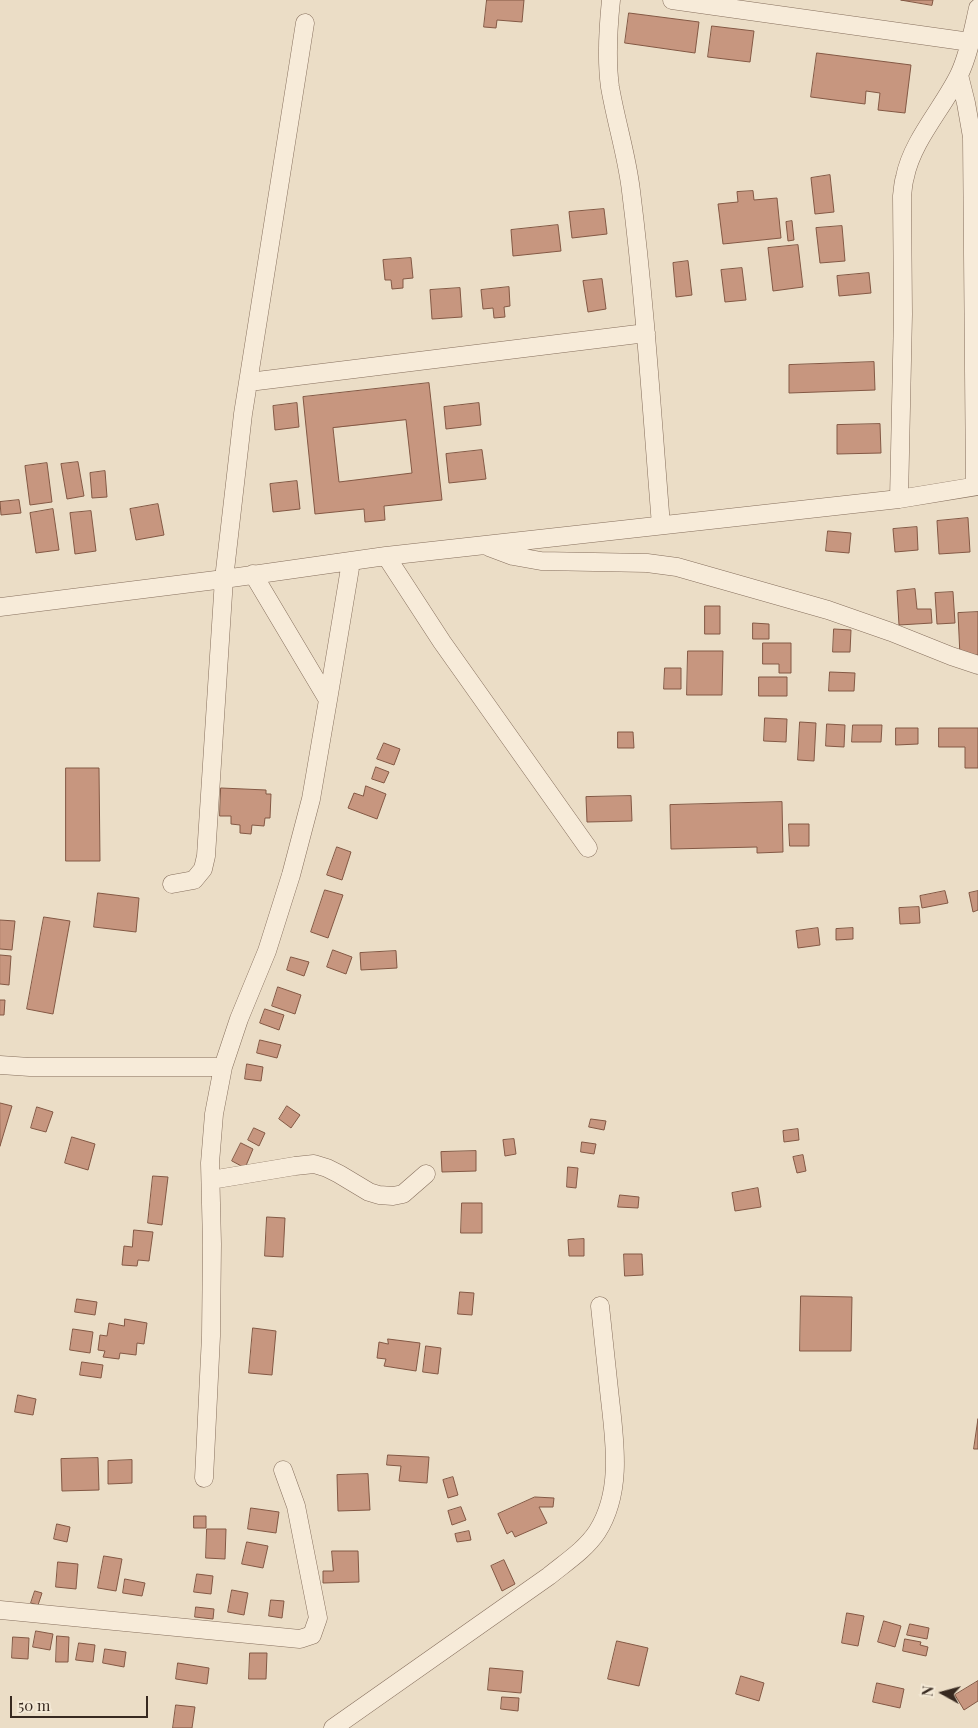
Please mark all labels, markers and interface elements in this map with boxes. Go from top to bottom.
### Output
north arrow [918,1668,968,1718]
text: N [918,1685,938,1697]
scale bar [12,1686,150,1718]
text: 50 m [18,1695,50,1715]

